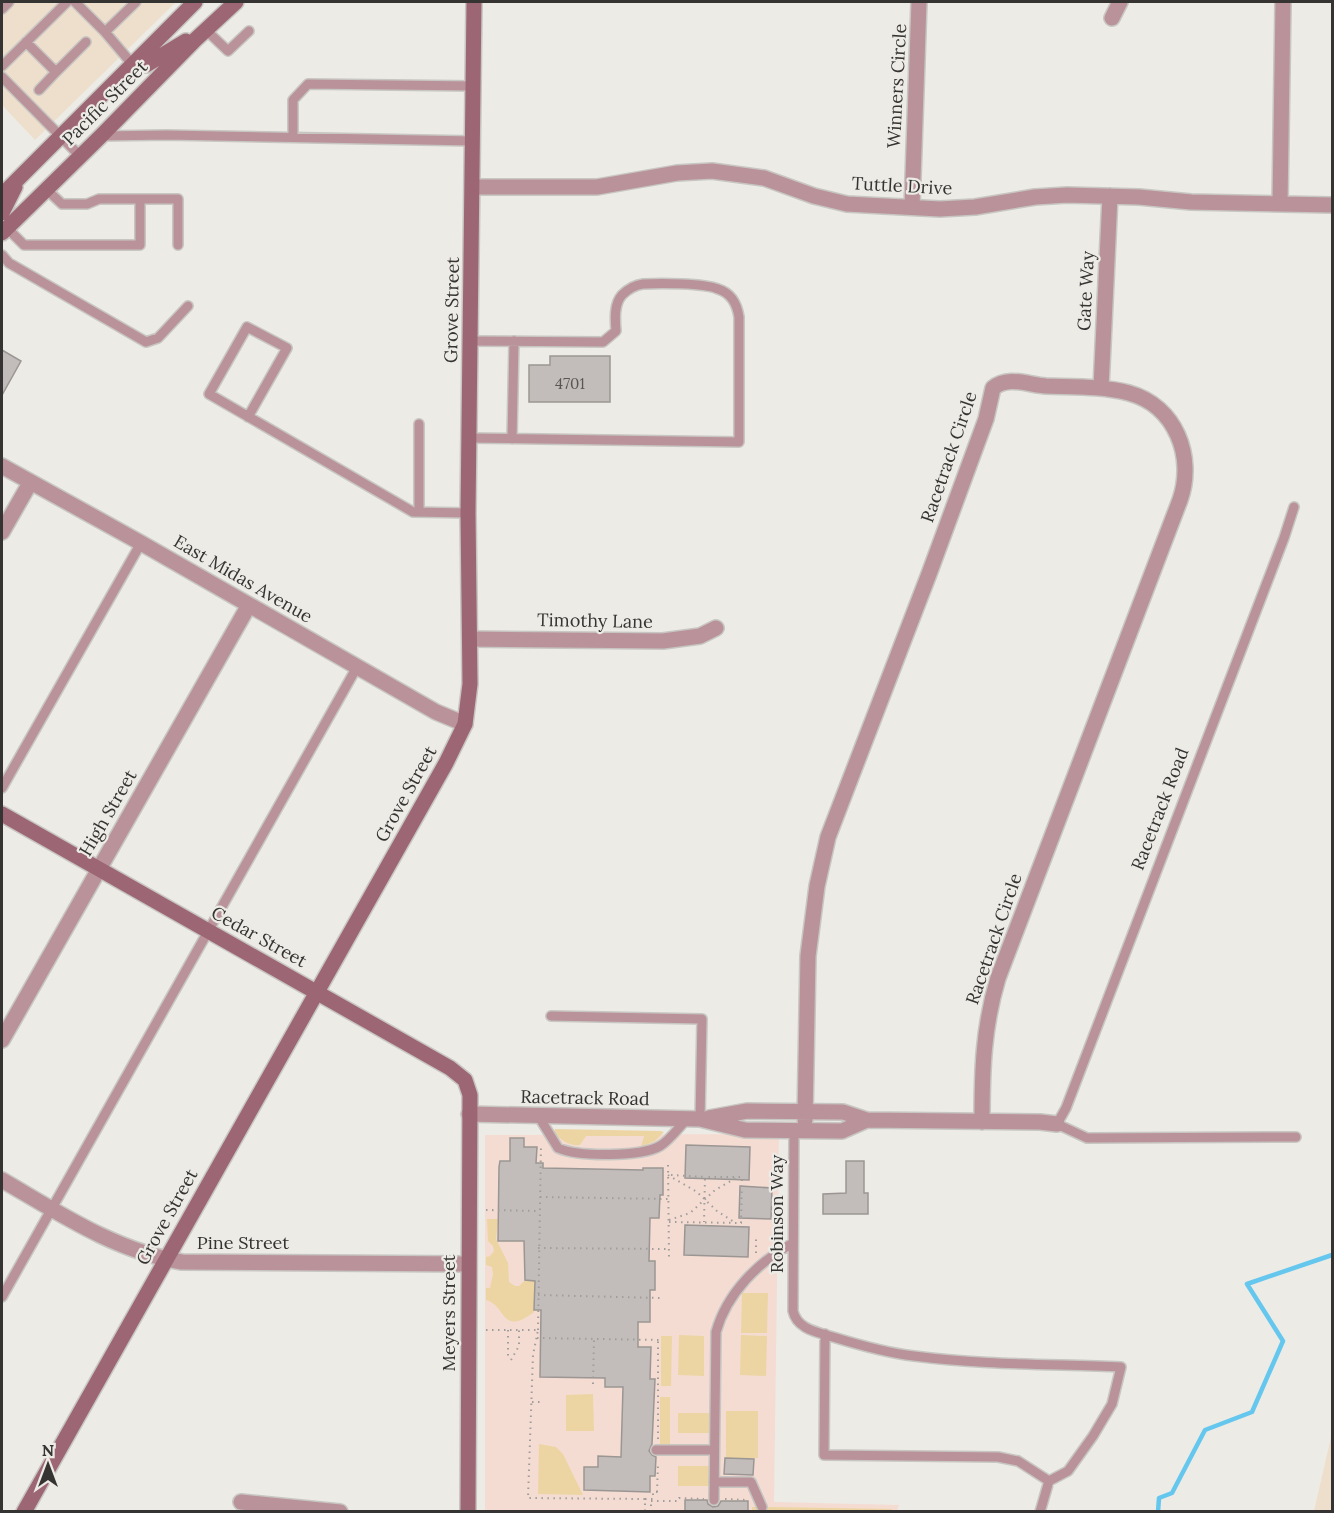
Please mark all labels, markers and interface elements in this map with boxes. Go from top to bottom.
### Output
street label: Winners Circle [882,23,911,149]
street label: Pacific Street [57,55,152,150]
street label: Tuttle Drive [851,171,953,200]
street label: Gate Way [1072,250,1099,332]
street label: Grove Street [439,257,464,363]
house number: 4701 [555,374,585,393]
street label: Racetrack Circle [915,388,982,525]
street label: East Midas Avenue [170,530,317,628]
street label: Timothy Lane [537,608,653,633]
street label: Grove Street [370,742,441,846]
street label: Racetrack Road [1126,744,1194,873]
street label: High Street [74,765,142,860]
street label: Racetrack Circle [960,870,1027,1007]
street label: Cedar Street [207,901,311,972]
street label: Racetrack Road [520,1085,650,1110]
street label: Robinson Way [765,1154,788,1273]
street label: Grove Street [131,1165,202,1269]
street label: Pine Street [197,1231,289,1254]
street label: Meyers Street [437,1254,460,1372]
north arrow [18,1435,78,1495]
text: N [42,1440,54,1460]

